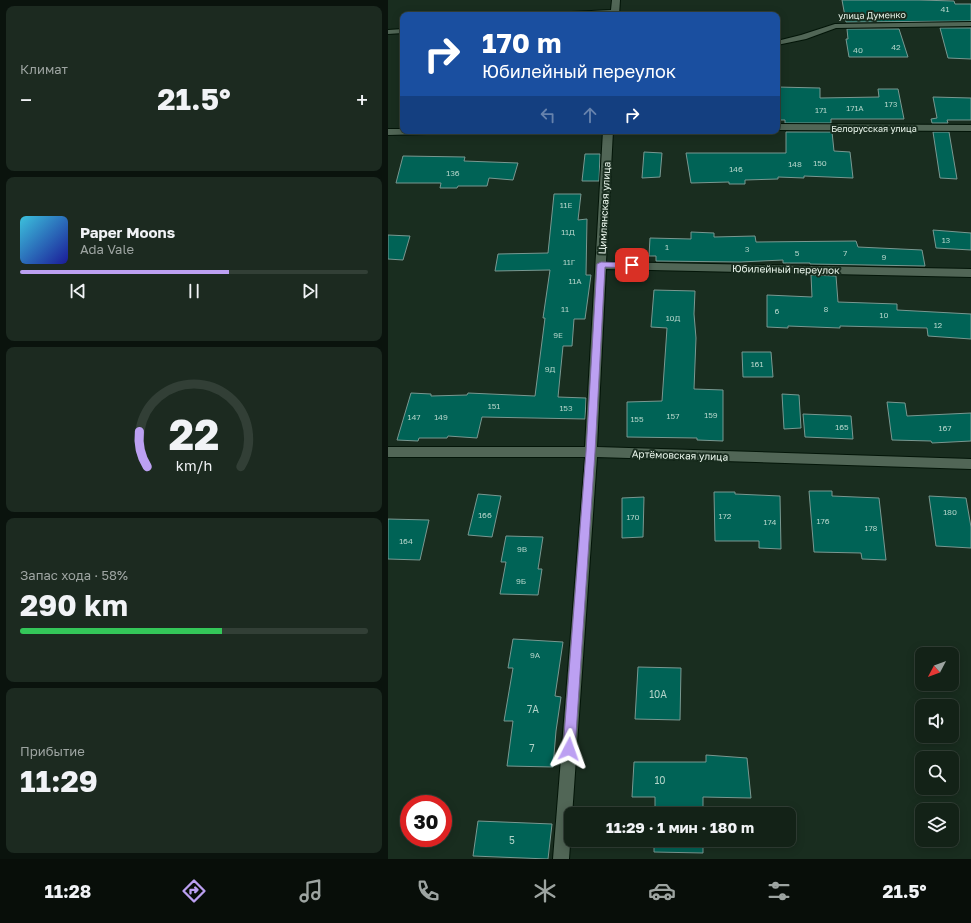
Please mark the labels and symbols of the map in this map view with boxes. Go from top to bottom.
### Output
house number: 41 [941,4,949,14]
street label: улица Думенко [838,9,906,21]
house number: 42 [891,42,901,52]
house number: 40 [853,45,863,55]
house number: 173 [885,99,898,109]
house number: 171А [846,103,864,113]
house number: 171 [815,105,827,115]
street label: Белорусская улица [831,123,917,134]
house number: 150 [813,158,827,168]
house number: 148 [788,159,802,169]
street label: Цимлянская улица [596,161,612,255]
house number: 146 [729,164,743,174]
house number: 136 [446,168,460,178]
house number: 11Е [560,200,572,210]
house number: 11Д [561,227,575,237]
house number: 13 [942,235,951,245]
house number: 1 [665,242,669,252]
house number: 3 [745,244,750,254]
pin [615,248,649,282]
house number: 5 [795,248,800,258]
house number: 7 [843,248,847,258]
house number: 9 [882,252,887,262]
house number: 11Г [563,257,576,267]
street label: Юбилейный переулок [732,262,840,276]
house number: 11А [568,276,582,286]
house number: 11 [561,304,569,314]
house number: 8 [824,304,829,314]
house number: 6 [775,306,780,316]
house number: 10 [880,310,888,320]
house number: 10Д [666,313,680,323]
house number: 12 [934,320,943,330]
house number: 9Е [553,330,563,340]
house number: 161 [751,359,763,369]
house number: 9Д [545,364,555,374]
house number: 151 [488,401,500,411]
house number: 153 [559,403,573,413]
house number: 159 [704,410,718,420]
house number: 157 [667,411,679,421]
house number: 147 [408,412,421,422]
house number: 149 [434,412,448,422]
house number: 155 [630,414,644,424]
house number: 165 [835,422,849,432]
house number: 167 [939,423,951,433]
street label: Артёмовская улица [632,447,728,463]
house number: 180 [943,507,957,517]
house number: 166 [478,510,492,520]
house number: 172 [719,511,732,521]
house number: 170 [626,512,640,522]
house number: 176 [817,516,830,526]
house number: 174 [764,517,777,527]
house number: 178 [865,523,878,533]
house number: 164 [399,536,413,546]
house number: 9В [517,544,527,554]
house number: 9Б [516,576,526,586]
north arrow [915,647,959,691]
house number: 9А [530,650,541,660]
house number: 10А [649,688,667,700]
house number: 7А [527,703,539,715]
position arrow [548,728,590,770]
house number: 7 [529,742,535,754]
house number: 10 [654,774,666,786]
speed limit sign: 30 [400,795,452,847]
house number: 5 [509,834,515,846]

